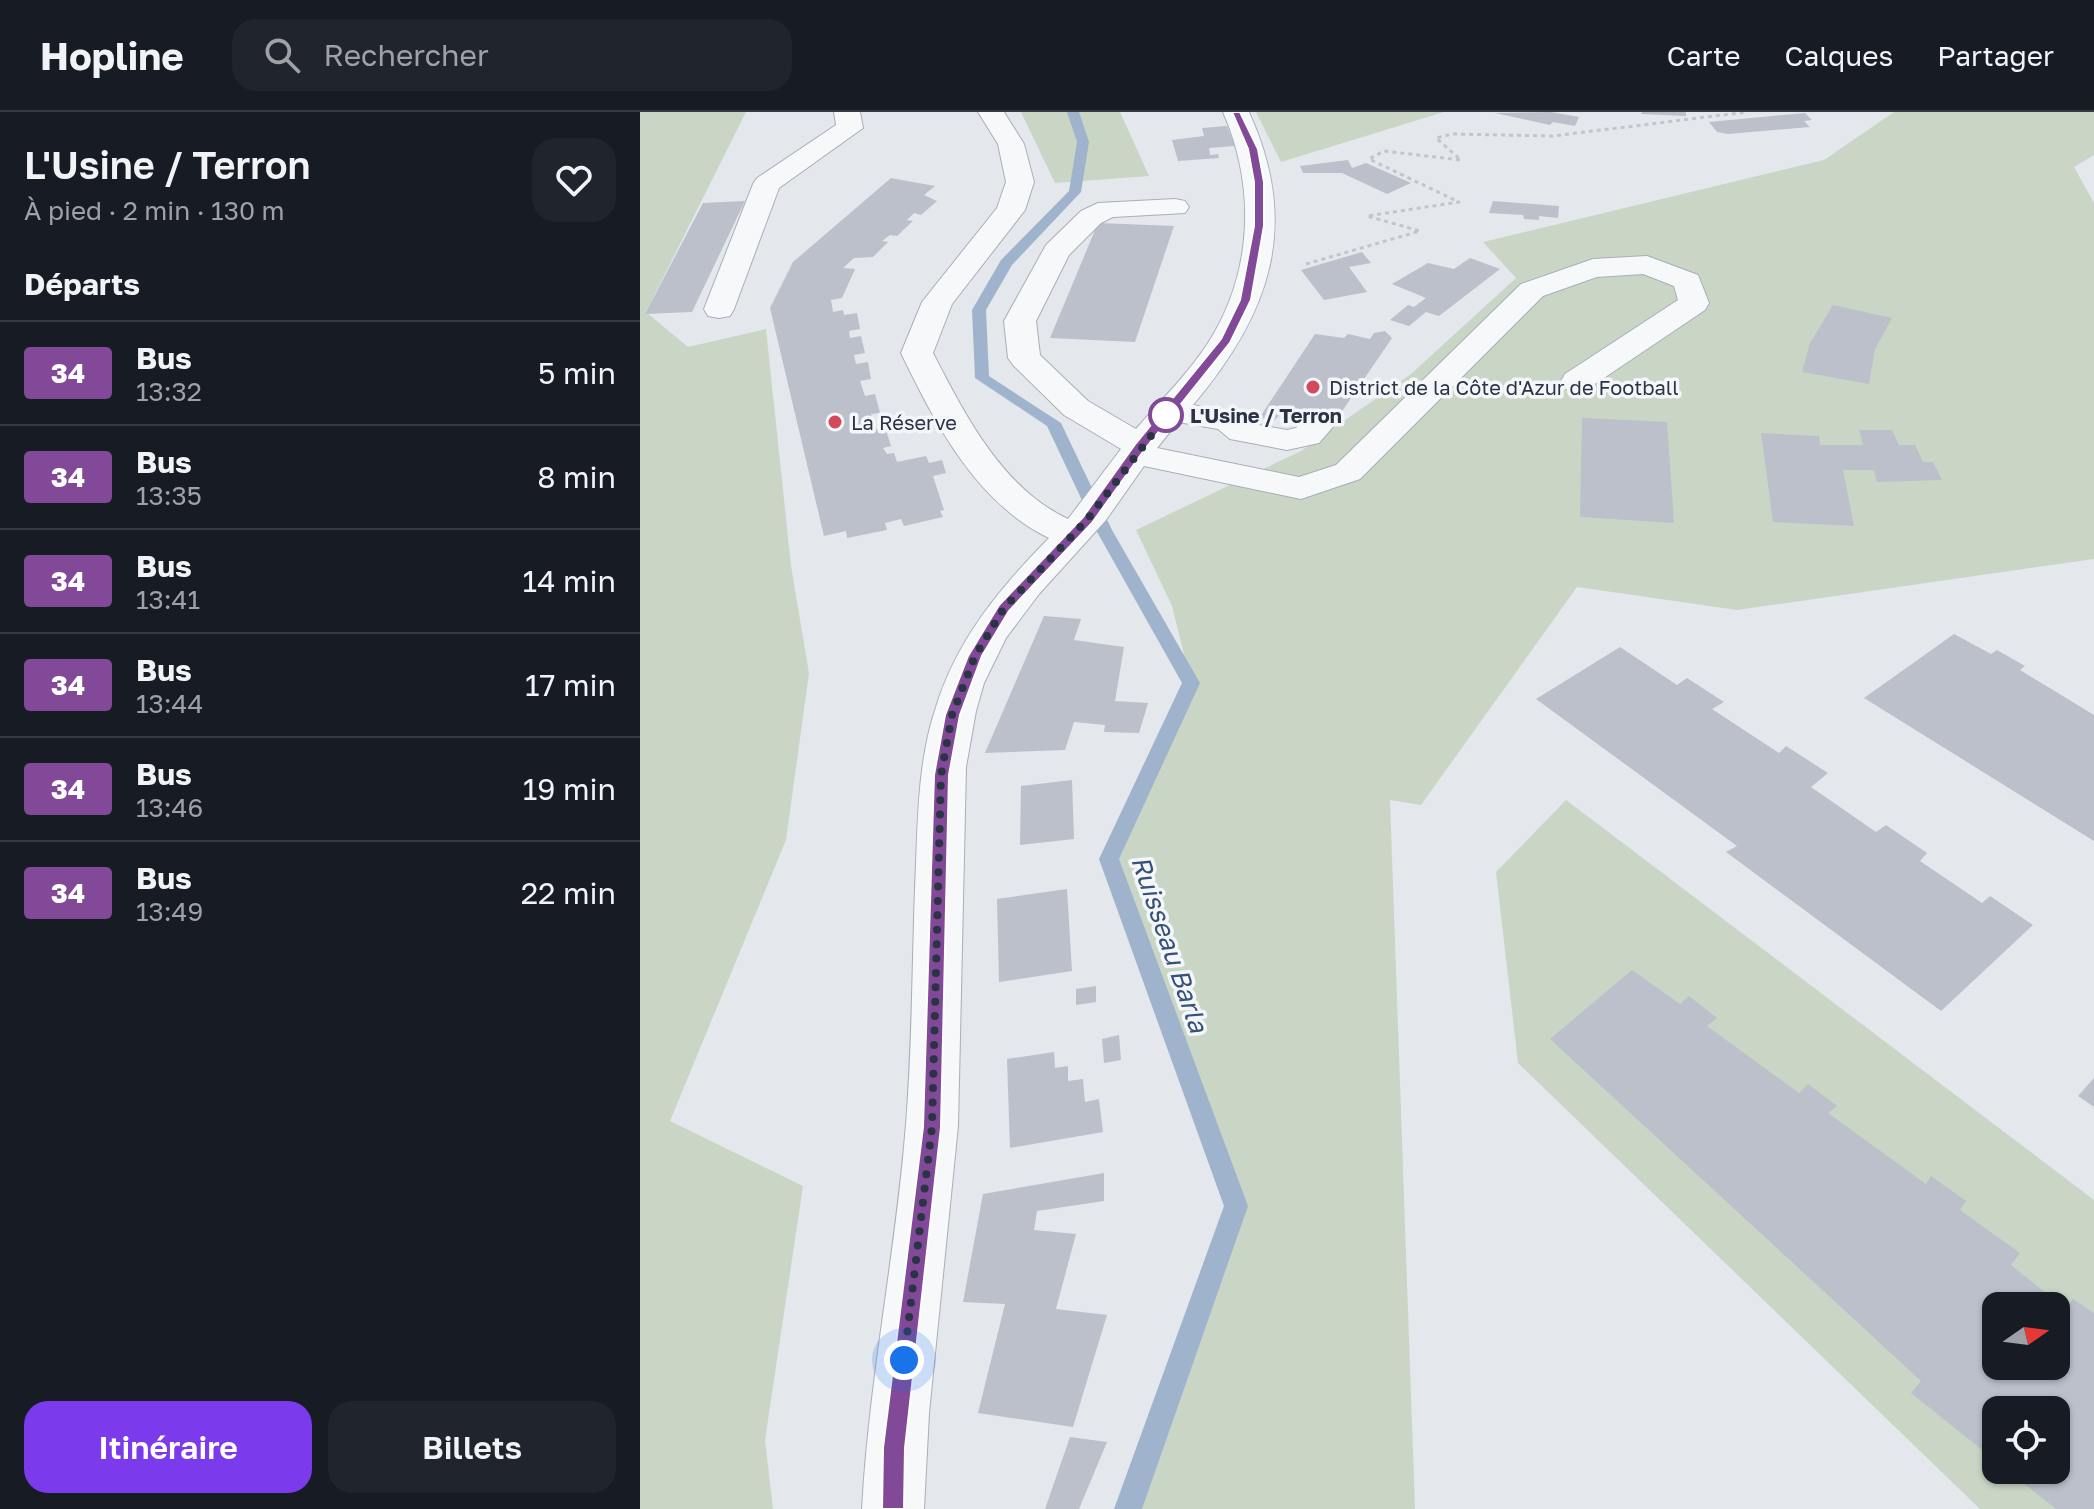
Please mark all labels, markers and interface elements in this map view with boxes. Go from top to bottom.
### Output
search box [232,19,792,91]
text: Hopline [40,33,184,78]
icon: search [260,33,304,77]
text: Rechercher [324,37,489,73]
text: Carte [1667,39,1740,72]
text: Calques [1784,39,1893,72]
text: Partager [1937,39,2054,72]
button: heart [532,138,616,222]
text: L'Usine / Terron [24,142,310,187]
text: À pied · 2 min · 130 m [24,195,285,226]
text: Départs [24,266,140,302]
text: Bus [136,340,192,376]
text: 5 min [538,355,616,391]
text: 34 [51,356,85,389]
place label: District de la Côte d'Azur de Football [1329,375,1679,399]
text: 13:32 [136,376,202,407]
marker: District de la Côte d'Azur de Football [1304,378,1322,396]
marker: L'Usine / Terron [1149,398,1183,432]
place label: L'Usine / Terron [1190,403,1342,427]
place label: La Réserve [851,410,957,434]
marker: La Réserve [826,413,844,431]
text: Bus [136,444,192,480]
text: 8 min [537,459,616,495]
text: 34 [51,460,85,493]
text: 13:35 [136,480,202,511]
text: Bus [136,548,192,584]
text: 14 min [523,563,616,599]
text: 34 [51,564,85,597]
text: 13:41 [136,584,200,615]
text: Bus [136,652,192,688]
text: 17 min [525,667,616,703]
text: 34 [51,668,85,701]
text: 13:44 [136,688,203,719]
text: Bus [136,756,192,792]
text: 19 min [523,771,616,807]
text: 34 [51,772,85,805]
text: 13:46 [136,792,203,823]
water label: Ruisseau Barla [1125,852,1215,1038]
text: Bus [136,860,192,896]
text: 22 min [521,875,616,911]
text: 34 [51,876,85,909]
text: 13:49 [136,896,203,927]
north arrow [1982,1292,2070,1380]
map controls [1982,1292,2070,1484]
your location [884,1340,924,1380]
button: locate [1982,1396,2070,1484]
button: Itinéraire [24,1401,312,1493]
button: Billets [328,1401,616,1493]

